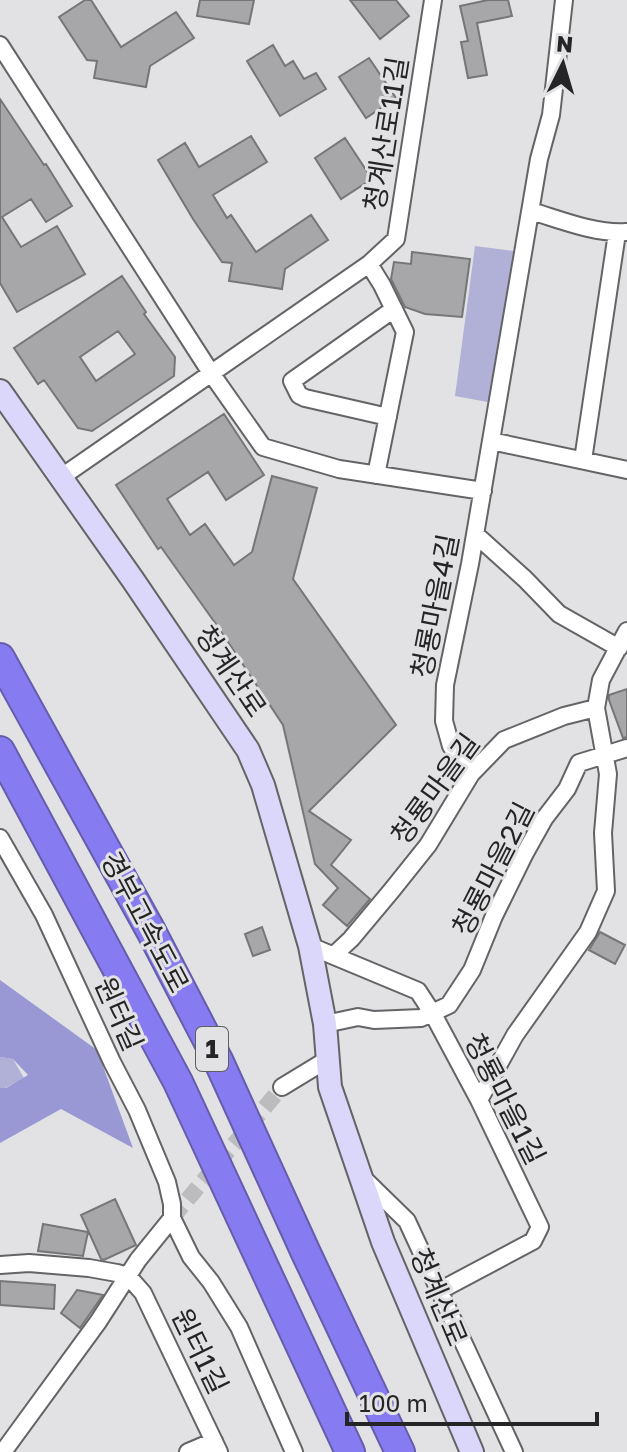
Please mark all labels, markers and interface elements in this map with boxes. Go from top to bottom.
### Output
north arrow [523,24,603,104]
text: N [555,29,574,58]
street label: 청계산로11길 [357,54,414,214]
street label: 청룡마을4길 [404,531,465,681]
street label: 청계산로 [189,619,274,723]
street label: 청룡마을길 [383,727,486,851]
street label: 청룡마을2길 [445,797,540,941]
street label: 경부고속도로 [95,846,196,998]
street label: 원터길 [89,972,150,1056]
road number: 1 [196,1027,228,1071]
street label: 청룡마을1길 [458,1028,552,1170]
street label: 청계산로 [404,1243,475,1351]
street label: 원터1길 [166,1303,235,1399]
scale bar [347,1376,597,1426]
text: 100 m [359,1388,428,1417]

